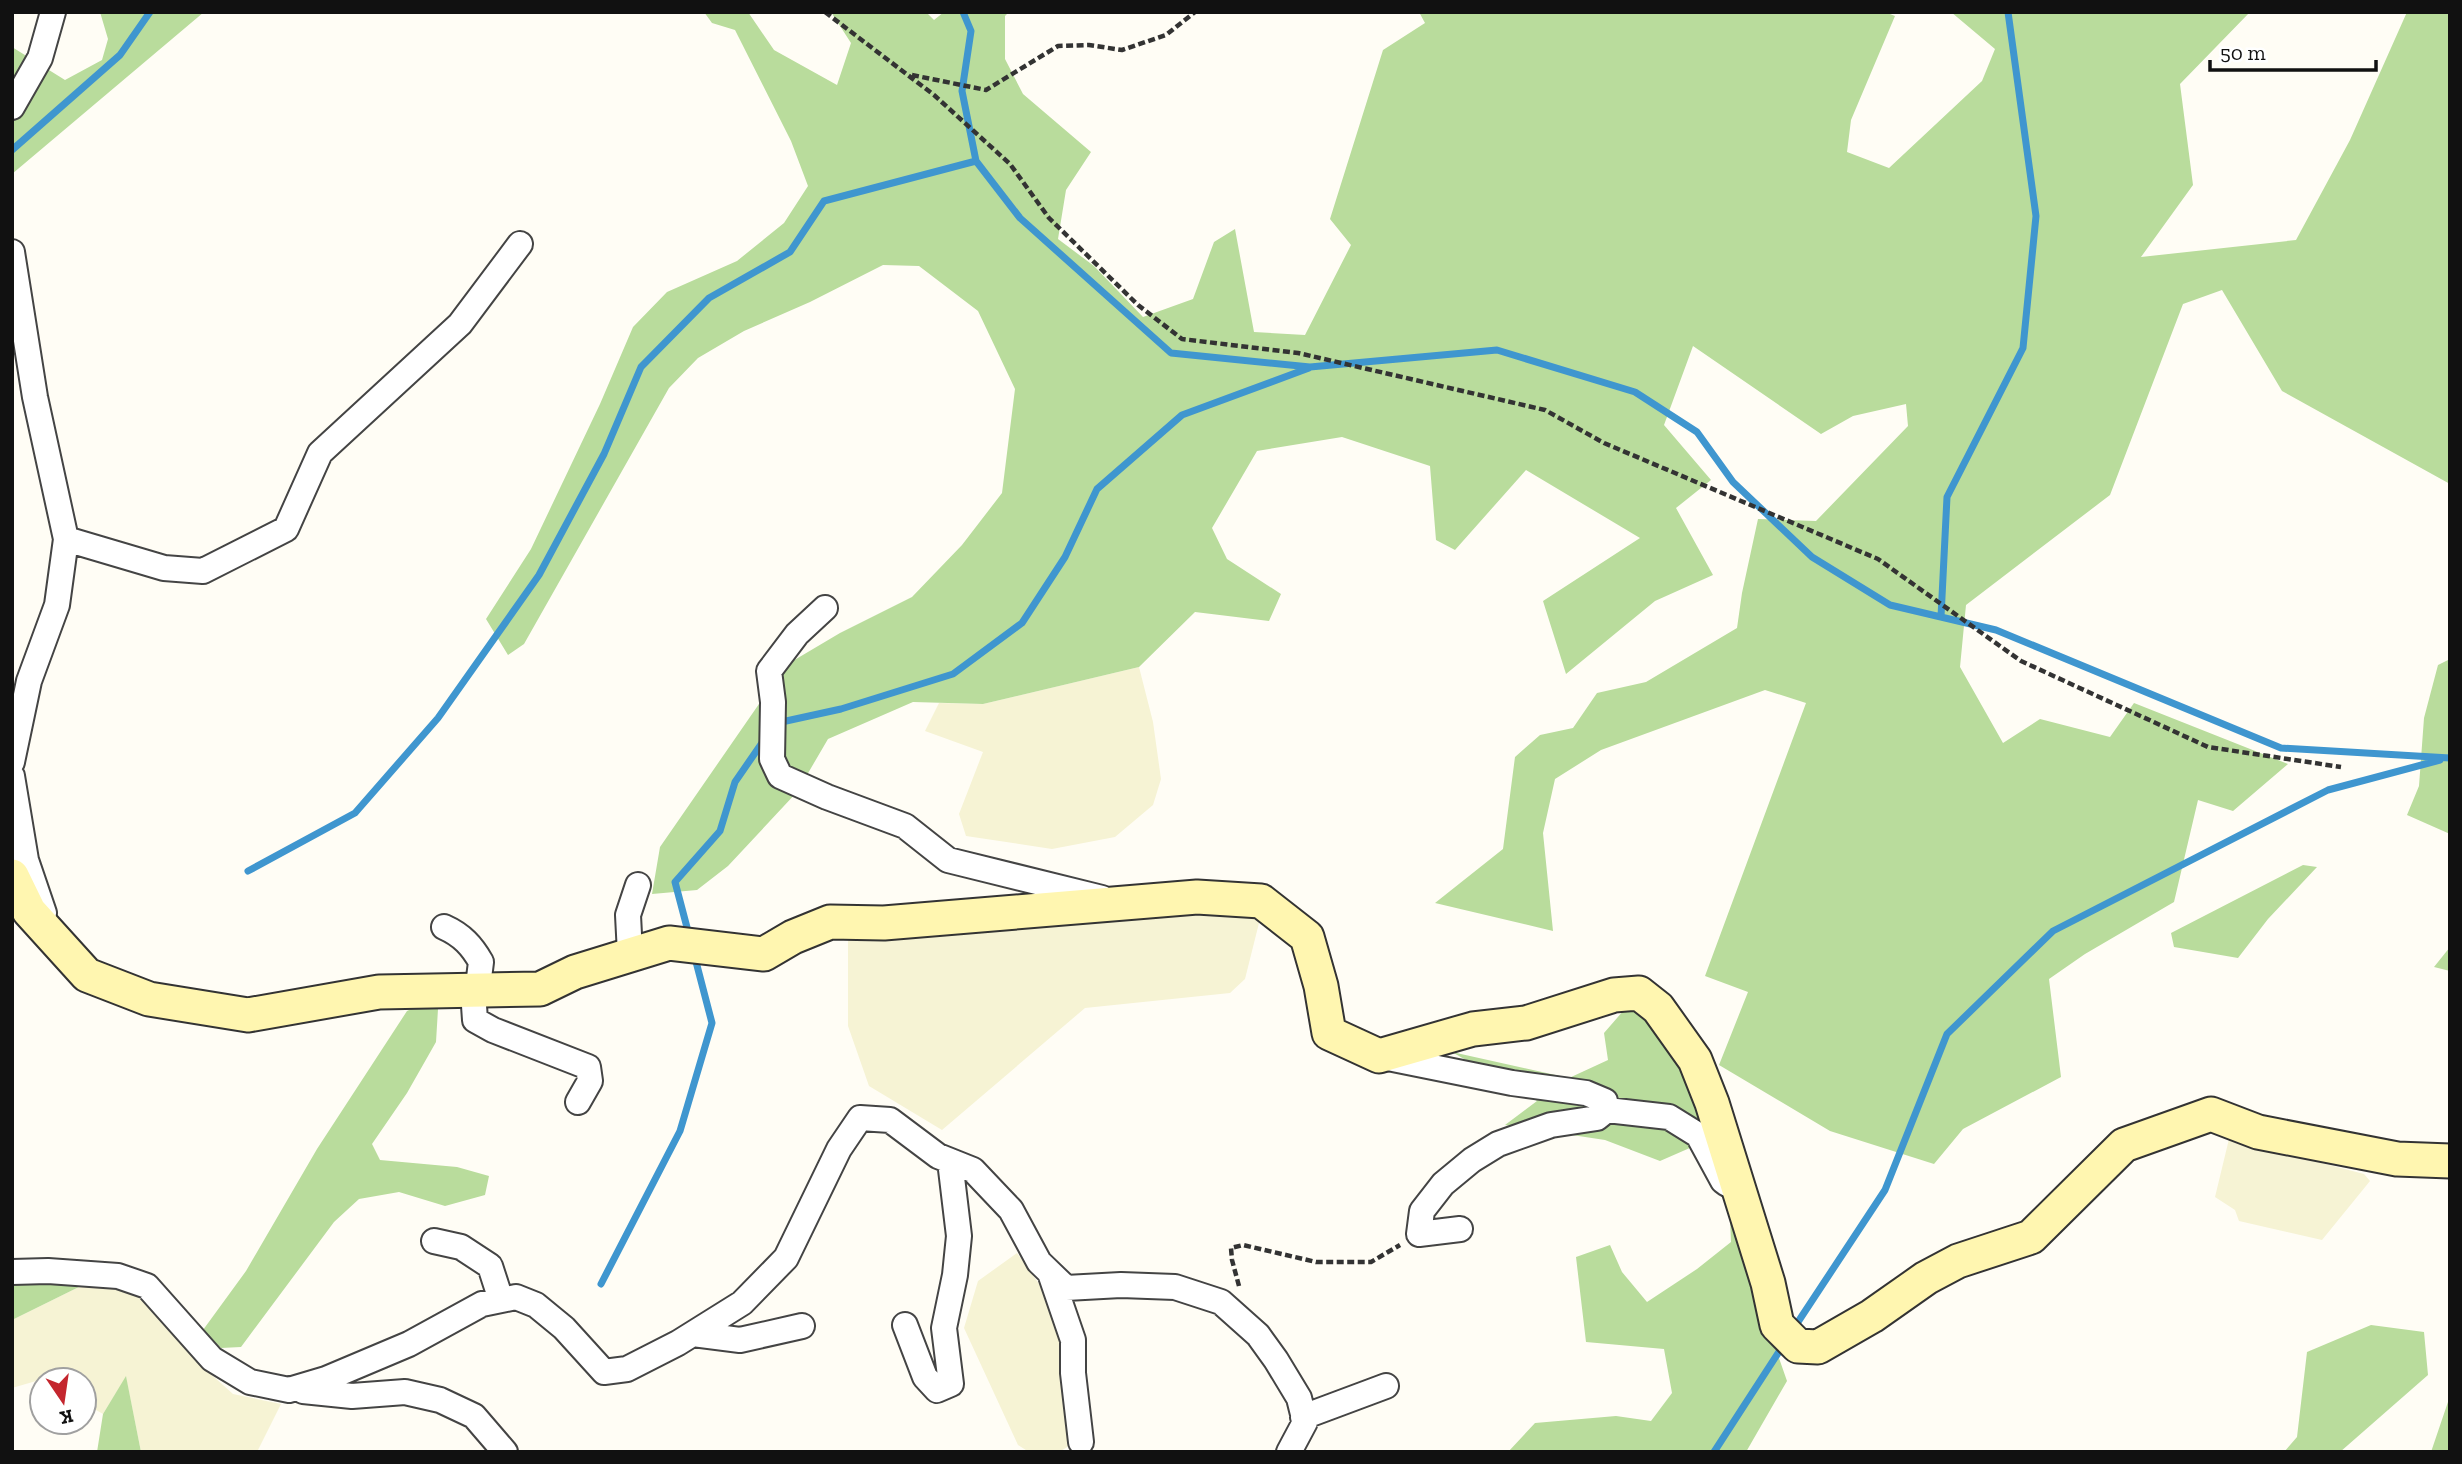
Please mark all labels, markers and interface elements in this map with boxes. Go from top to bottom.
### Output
scale bar [2210,28,2376,72]
text: 50 m [2220,40,2266,65]
north arrow [28,1366,98,1436]
text: K [58,1404,76,1430]

